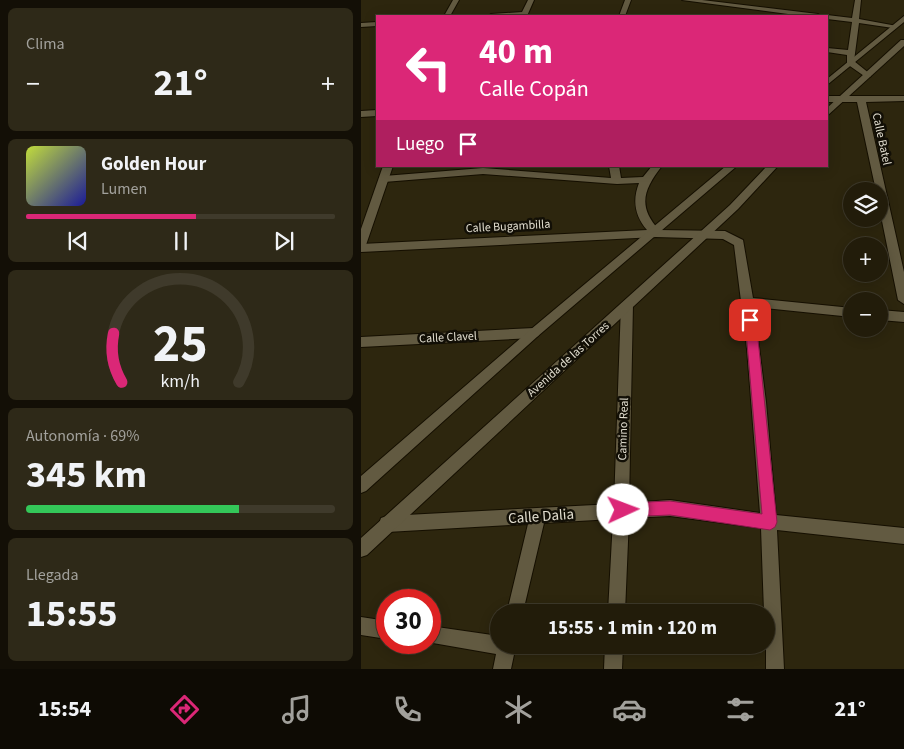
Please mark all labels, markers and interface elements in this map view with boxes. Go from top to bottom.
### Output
text: 40 m [479,27,553,77]
text: Clima [26,33,64,55]
icon: left [396,35,461,100]
text: 21° [154,56,208,110]
text: − [26,64,40,104]
text: + [321,64,335,104]
text: Calle Copán [479,73,589,105]
street label: Calle Batel [868,111,895,167]
icon: arrive [454,130,482,158]
text: Luego [396,131,444,158]
text: Golden Hour [101,151,206,178]
text: Lumen [101,178,147,200]
map controls [843,182,888,337]
button: layers [843,182,888,227]
street label: Calle Bugambilla [465,216,551,237]
icon: previous [64,227,92,255]
icon: pause [167,227,195,255]
icon: next [270,227,298,255]
button: + [843,237,888,282]
button: − [843,292,888,337]
pin [729,299,771,341]
icon: arrive [736,306,764,334]
text: 25 [153,308,208,382]
street label: Avenida de las Torres [523,318,613,401]
street label: Calle Clavel [419,327,477,348]
text: km/h [161,369,200,394]
street label: Camino Real [614,397,633,461]
text: Autonomía · 69% [26,425,139,447]
text: 345 km [26,448,147,502]
position arrow [596,483,648,535]
street label: Calle Dalia [507,504,575,529]
text: Llegada [26,564,78,586]
text: 15:55 [26,587,118,641]
speed limit sign: 30 [376,589,441,654]
text: 15:55 · 1 min · 120 m [548,615,717,642]
icon: directions [167,692,202,727]
icon: music [279,692,314,727]
icon: phone [390,692,425,727]
icon: climate [501,692,536,727]
icon: car [612,692,647,727]
icon: filters [723,692,758,727]
text: 15:54 [38,693,91,725]
text: 21° [835,693,866,725]

